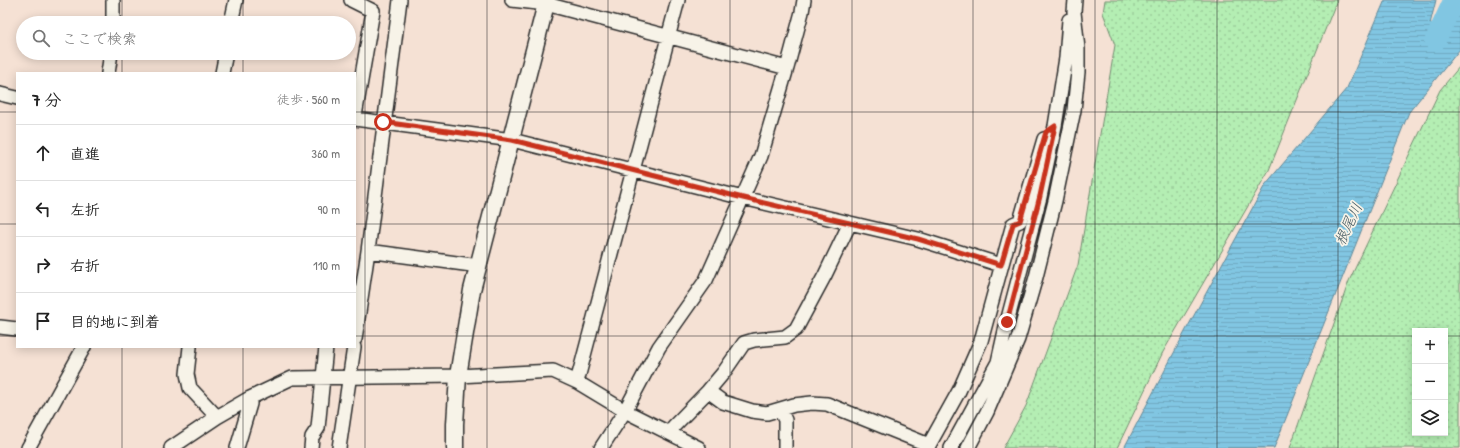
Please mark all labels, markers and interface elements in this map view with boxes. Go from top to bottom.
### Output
search box [16,16,356,60]
icon: search [30,27,52,49]
text: ここで検索 [62,28,137,49]
text: 7 分 [32,88,61,111]
text: 徒歩 · 560 m [277,90,340,108]
route start [374,113,392,131]
icon: ahead [32,142,54,164]
text: 直進 [70,143,100,164]
text: 360 m [311,144,340,162]
icon: left [32,198,54,220]
text: 左折 [70,199,100,220]
water label: 根尾川 [1329,199,1367,249]
text: 90 m [318,200,340,218]
icon: right [32,254,54,276]
text: 右折 [70,255,100,276]
text: 110 m [313,256,340,274]
icon: arrive [32,310,54,332]
text: 目的地に到着 [70,311,160,332]
route end [998,313,1016,331]
map controls [1412,328,1448,436]
button: + [1412,328,1448,364]
button: − [1412,364,1448,400]
button: layers [1412,400,1448,436]

